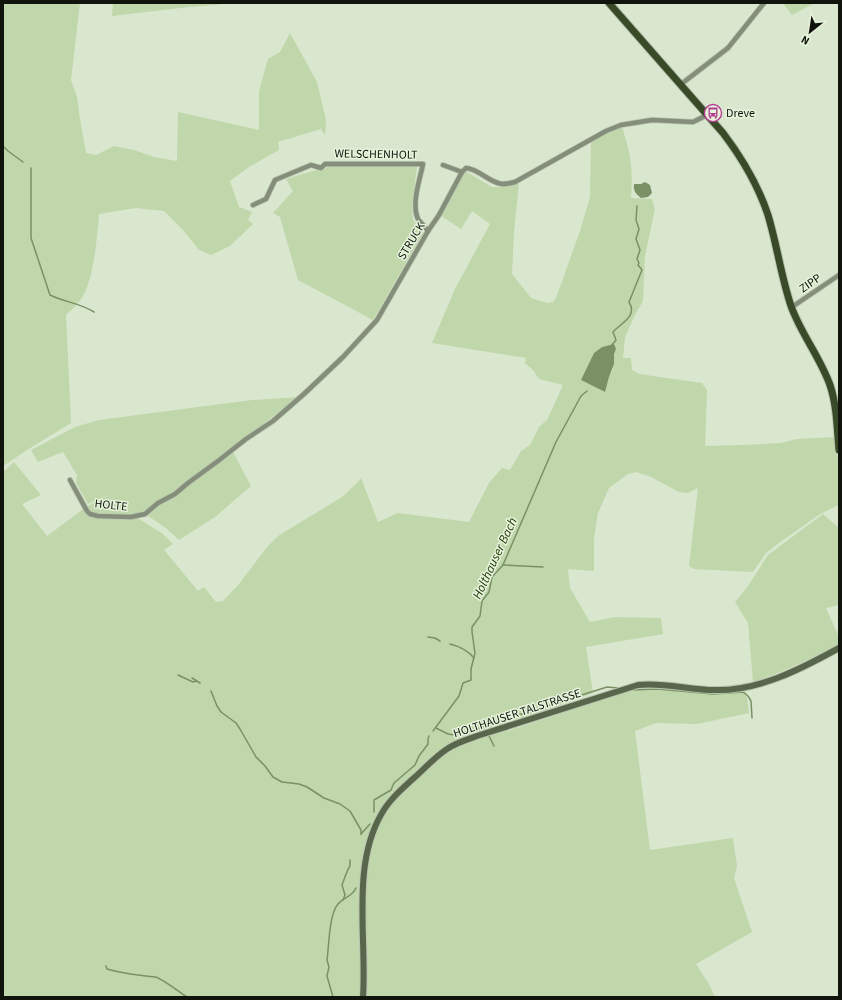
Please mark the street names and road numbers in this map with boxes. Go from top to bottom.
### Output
street label: WELSCHENHOLT [334,145,418,164]
street label: STRUCK [394,219,429,263]
street label: ZIPP [796,270,825,297]
street label: HOLTE [94,495,128,516]
street label: HOLTHAUSER TALSTRASSE [451,685,583,742]

